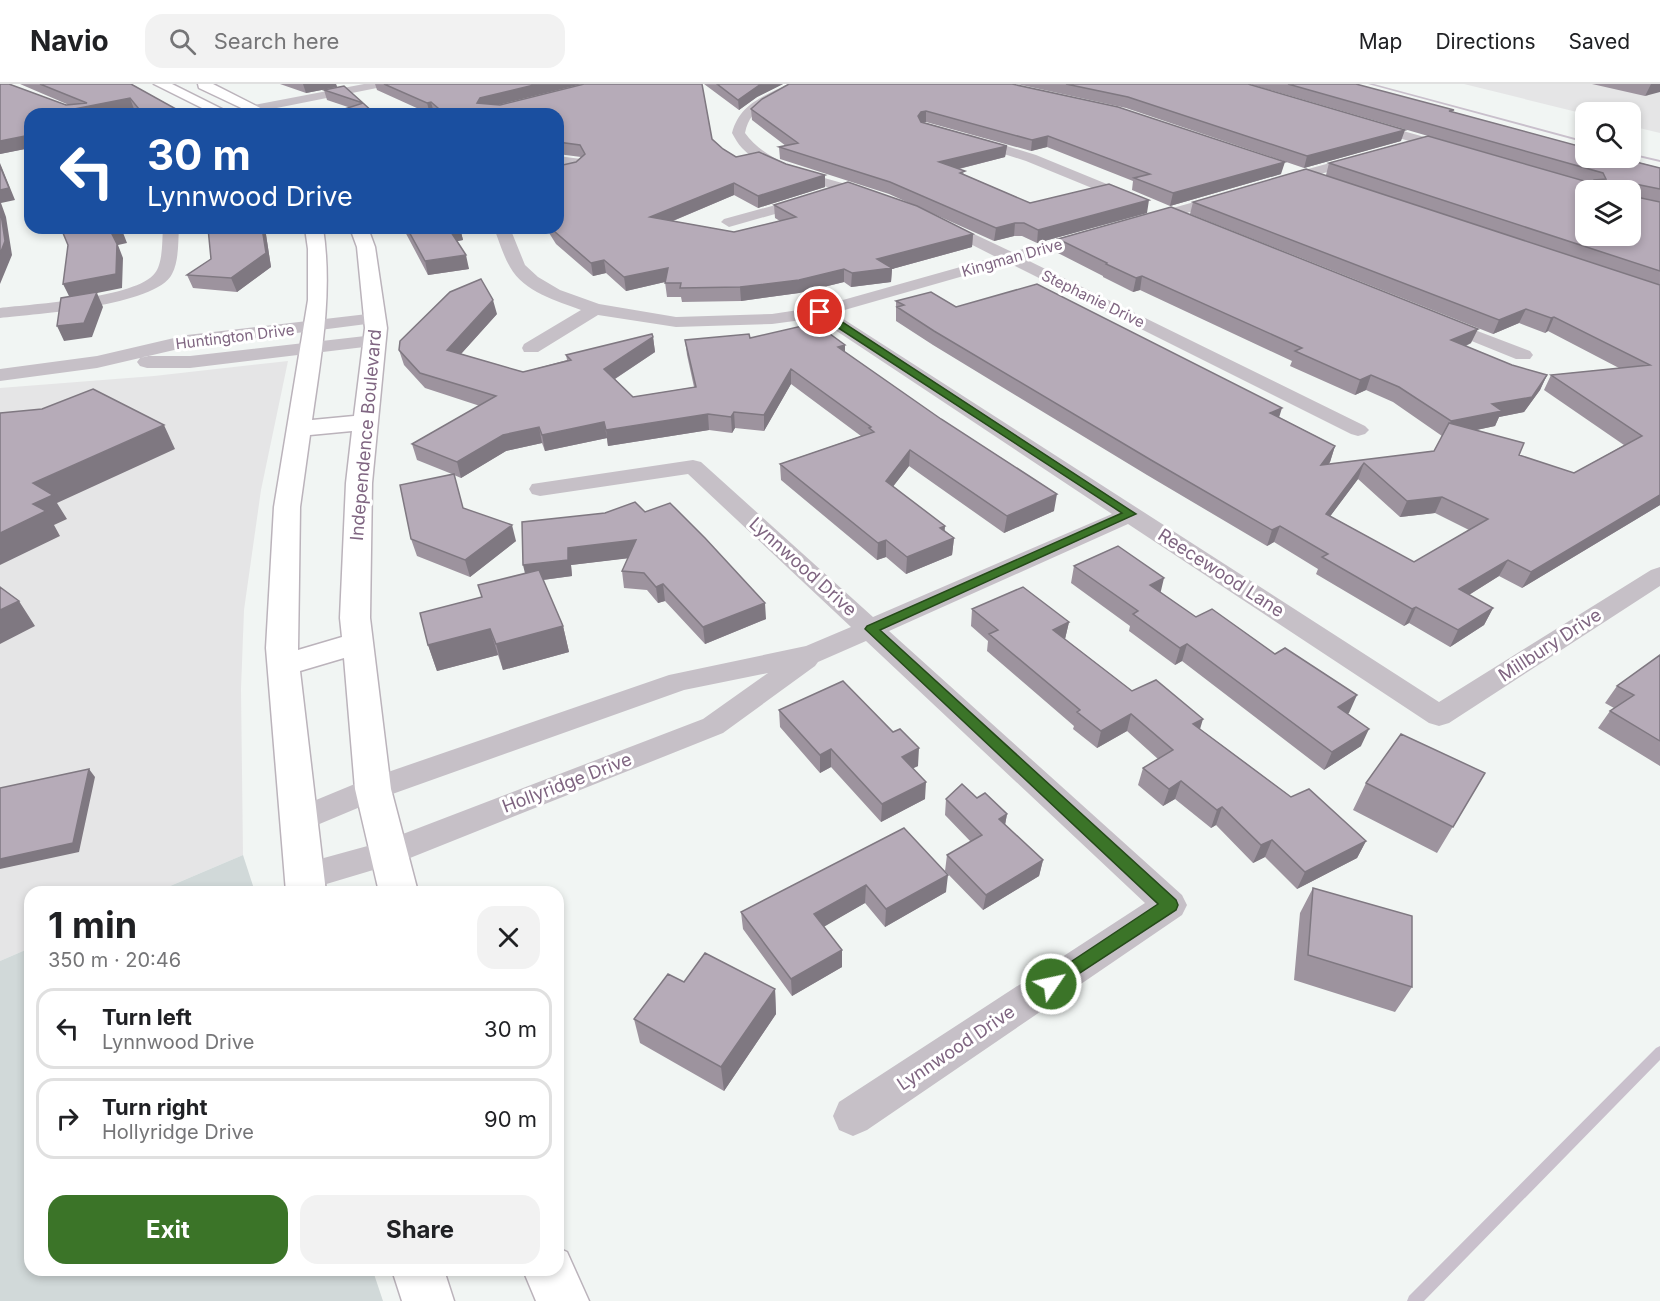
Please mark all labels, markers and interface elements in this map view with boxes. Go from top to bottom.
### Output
search box [145,14,565,68]
text: Navio [30,24,109,58]
icon: search [166,25,199,58]
text: Search here [214,28,339,54]
text: Map [1359,29,1402,54]
text: Directions [1435,29,1536,54]
text: Saved [1569,29,1630,54]
map controls [1575,102,1641,246]
button: search [1575,102,1641,168]
text: 30 m [147,129,251,180]
icon: left [48,132,126,210]
text: Lynnwood Drive [147,180,353,213]
button: layers [1575,180,1641,246]
street label: Kingman Drive [959,234,1064,281]
street label: Stephanie Drive [1039,265,1148,332]
pin [794,286,845,337]
icon: arrive [803,295,836,328]
street label: Huntington Drive [174,320,295,353]
street label: Independence Boulevard [346,328,385,542]
street label: Lynnwood Drive [745,513,861,620]
street label: Reecewood Lane [1154,524,1288,621]
street label: Millbury Drive [1495,604,1605,685]
street label: Hollyridge Drive [499,748,634,817]
text: 1 min [48,903,137,947]
button: close [477,906,540,969]
text: 350 m · 20:46 [48,948,181,972]
position arrow [1019,952,1083,1016]
street label: Lynnwood Drive [893,1001,1018,1095]
text: Turn left [102,1004,192,1030]
icon: left [51,1012,84,1045]
text: 30 m [484,1016,537,1042]
text: Lynnwood Drive [102,1030,254,1054]
text: Turn right [102,1094,208,1120]
icon: right [51,1102,84,1135]
text: 90 m [484,1106,537,1132]
text: Hollyridge Drive [102,1120,254,1144]
button: Exit [48,1195,288,1264]
button: Share [300,1195,540,1264]

